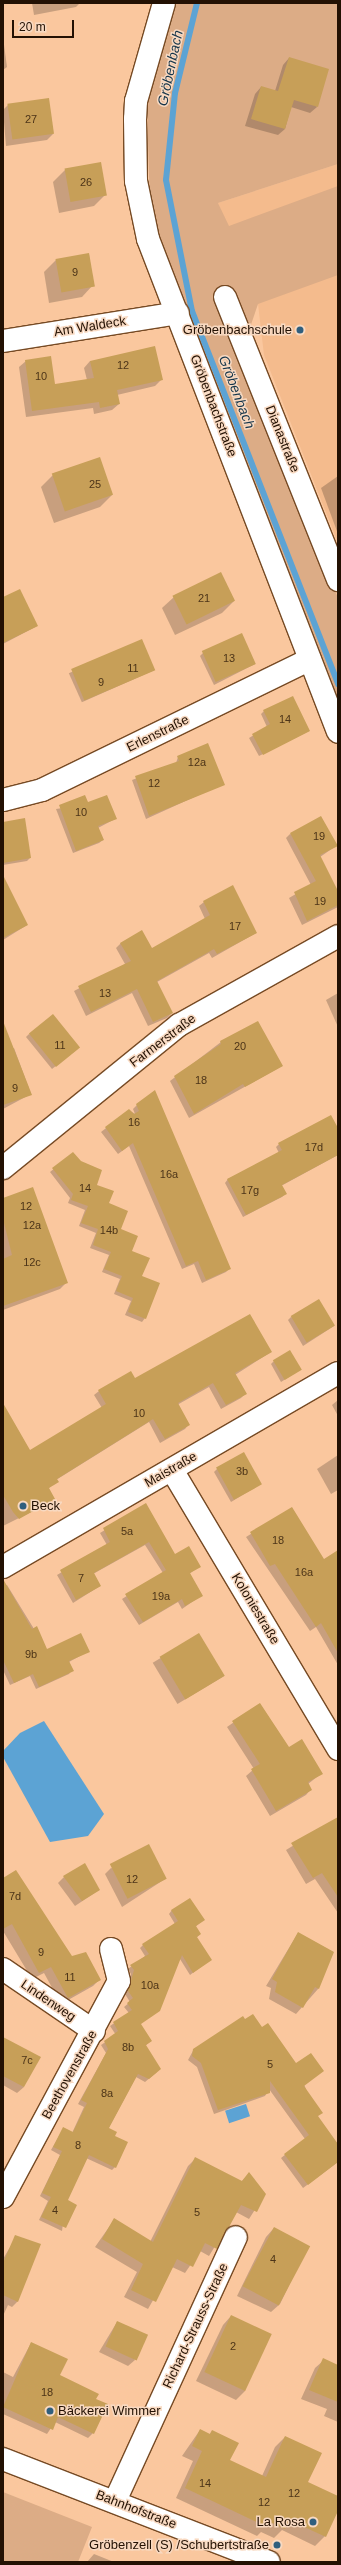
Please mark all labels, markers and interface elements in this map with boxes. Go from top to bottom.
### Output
scale bar [14,12,76,38]
text: 20 m [19,20,46,34]
water label: Gröbenbach [154,29,186,107]
house number: 27 [25,112,37,126]
house number: 26 [80,175,92,189]
house number: 9 [72,265,78,279]
street label: Am Waldeck [53,314,127,340]
place label: Gröbenbachschule [183,322,292,338]
marker: Gröbenbachschule [295,325,305,335]
street label: Gröbenbachstraße [186,353,240,459]
water label: Gröbenbach [215,353,259,431]
house number: 12 [117,358,129,372]
house number: 10 [35,369,47,383]
street label: Dianastraße [262,403,302,475]
house number: 25 [89,477,101,491]
house number: 21 [198,591,210,605]
house number: 13 [223,651,235,665]
house number: 11 [127,661,139,675]
house number: 9 [98,675,104,689]
street label: Erlenstraße [124,712,192,756]
house number: 14 [279,712,291,726]
house number: 12a [188,755,206,769]
house number: 12 [148,776,160,790]
house number: 10 [75,805,87,819]
house number: 19 [313,829,325,843]
house number: 19 [314,894,326,908]
house number: 17 [229,919,241,933]
house number: 13 [99,986,111,1000]
street label: Farmerstraße [127,1011,199,1071]
house number: 11 [54,1038,66,1052]
house number: 20 [234,1039,246,1053]
house number: 18 [195,1073,207,1087]
house number: 9 [12,1081,18,1095]
house number: 16 [128,1115,140,1129]
house number: 17d [305,1140,323,1154]
house number: 16a [160,1167,178,1181]
house number: 14 [79,1181,91,1195]
house number: 17g [241,1183,259,1197]
house number: 12 [20,1199,32,1213]
house number: 12a [23,1218,41,1232]
house number: 14b [100,1223,118,1237]
house number: 12c [23,1255,41,1269]
house number: 10 [133,1406,145,1420]
street label: Maistraße [142,1449,200,1491]
house number: 3b [236,1464,248,1478]
place label: Beck [31,1498,60,1514]
marker: Beck [18,1501,28,1511]
house number: 5a [121,1524,133,1538]
house number: 18 [272,1533,284,1547]
house number: 16a [295,1565,313,1579]
house number: 7 [78,1571,84,1585]
street label: Koloniestraße [228,1571,282,1647]
house number: 19a [152,1589,170,1603]
house number: 9b [25,1647,37,1661]
house number: 12 [126,1872,138,1886]
house number: 7d [9,1889,21,1903]
house number: 9 [38,1945,44,1959]
house number: 11 [64,1970,76,1984]
street label: Lindenweg [18,1977,78,2025]
house number: 10a [141,1978,159,1992]
street label: Beethovenstraße [39,2028,101,2122]
house number: 8b [122,2040,134,2054]
house number: 7c [21,2053,33,2067]
house number: 5 [267,2057,273,2071]
house number: 8a [101,2086,113,2100]
house number: 8 [75,2138,81,2152]
house number: 4 [52,2203,58,2217]
house number: 5 [194,2205,200,2219]
house number: 4 [270,2252,276,2266]
street label: Richard-Strauss-Straße [160,2261,232,2391]
house number: 2 [230,2339,236,2353]
house number: 18 [41,2385,53,2399]
place label: Bäckerei Wimmer [58,2403,161,2419]
marker: Bäckerei Wimmer [45,2406,55,2416]
house number: 14 [199,2476,211,2490]
house number: 12 [288,2486,300,2500]
street label: Bahnhofstraße [93,2487,179,2533]
house number: 12 [258,2495,270,2509]
place label: La Rosa [257,2514,305,2530]
marker: La Rosa [308,2517,318,2527]
place label: Gröbenzell (S) /Schubertstraße [89,2537,269,2553]
marker: Gröbenzell (S) /Schubertstraße [272,2540,282,2550]

